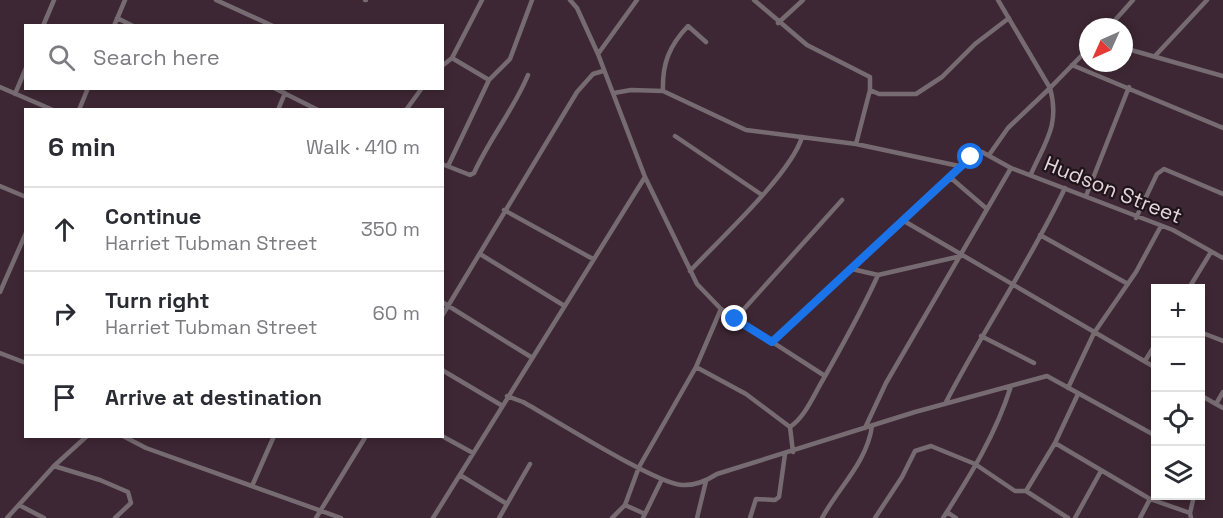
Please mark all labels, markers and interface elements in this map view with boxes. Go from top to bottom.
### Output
north arrow [1079,18,1133,72]
search box [24,24,444,90]
icon: search [45,41,78,74]
text: Search here [93,43,220,71]
text: 6 min [48,130,116,164]
text: Walk · 410 m [306,134,420,160]
route start [957,143,983,169]
street label: Hudson Street [1040,150,1186,230]
text: Continue [105,202,201,230]
icon: ahead [48,213,81,246]
text: 350 m [361,216,420,242]
text: Harriet Tubman Street [105,230,317,256]
map controls [1151,284,1205,500]
button: + [1151,284,1205,338]
text: Turn right [105,286,210,314]
icon: right [48,297,81,330]
text: 60 m [373,300,420,326]
route end [721,305,747,331]
text: Harriet Tubman Street [105,314,317,340]
button: − [1151,338,1205,392]
icon: arrive [48,381,81,414]
text: Arrive at destination [105,383,322,411]
button: locate [1151,392,1205,446]
button: layers [1151,446,1205,500]

